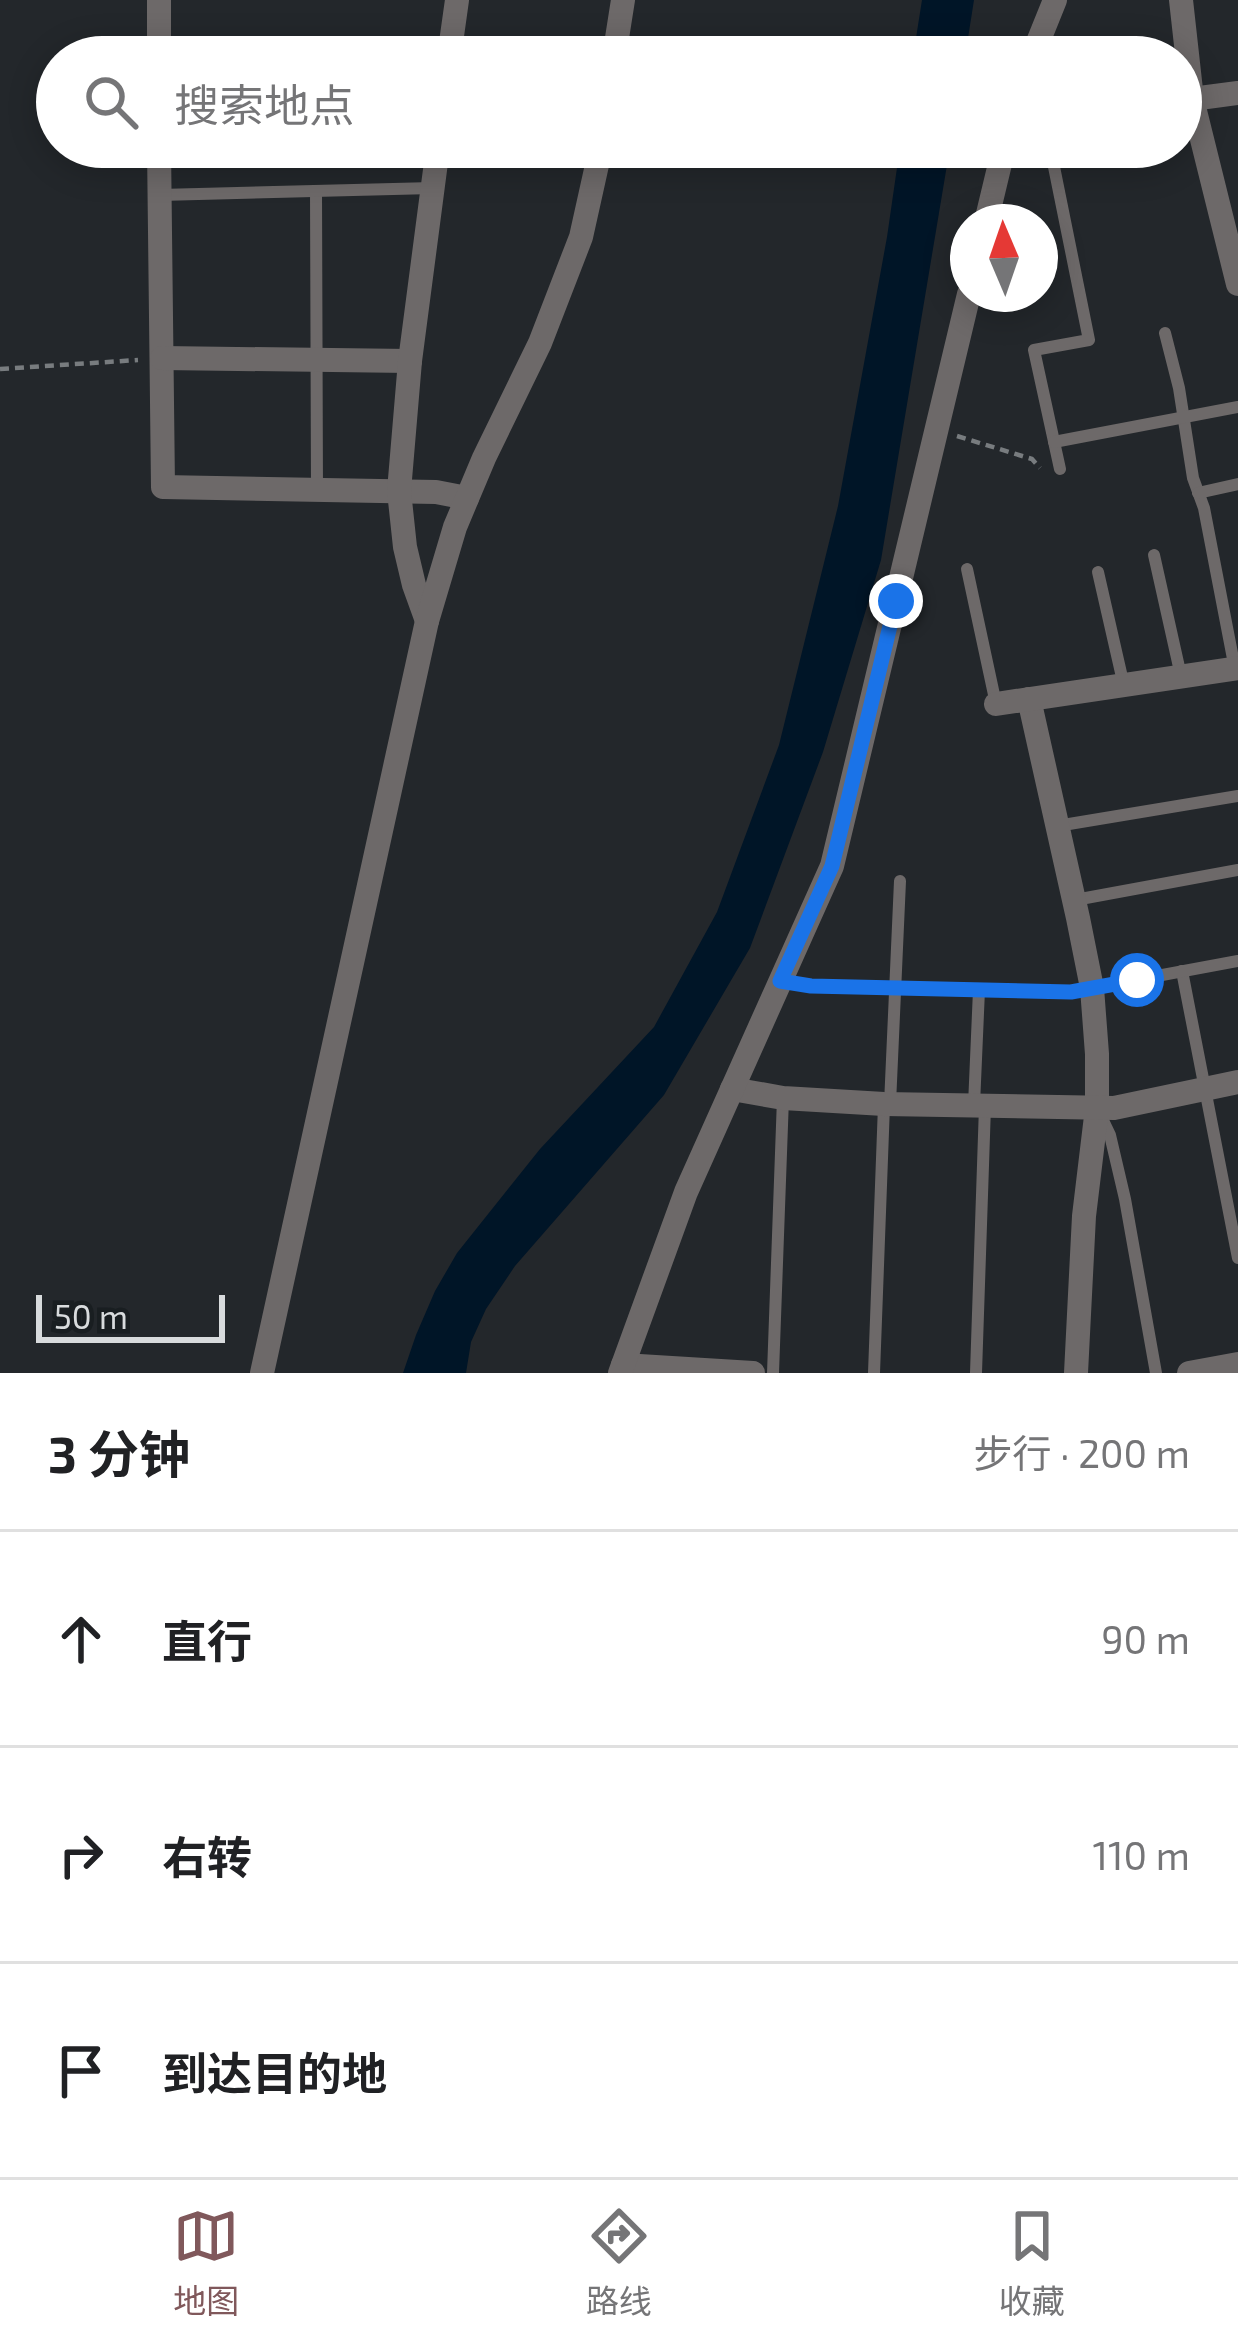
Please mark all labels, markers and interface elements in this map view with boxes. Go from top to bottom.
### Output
search box [36,36,1202,168]
icon: search [78,69,144,135]
text: 搜索地点 [174,77,354,131]
north arrow [950,204,1058,312]
route end [869,574,923,628]
route start [1110,953,1164,1007]
scale bar [36,1289,225,1342]
text: 50 m [54,1296,128,1336]
text: 3 分钟 [48,1422,190,1483]
text: 步行 · 200 m [974,1429,1190,1476]
icon: ahead [48,1606,114,1672]
text: 直行 [162,1613,252,1667]
text: 90 m [1101,1615,1190,1662]
icon: right [48,1822,114,1888]
text: 右转 [162,1829,252,1883]
text: 110 m [1093,1831,1190,1878]
icon: arrive [48,2038,114,2104]
text: 到达目的地 [162,2045,387,2099]
tab: 地图 [173,2203,239,2323]
tab: 路线 [586,2203,652,2323]
tab: 收藏 [999,2203,1065,2323]

